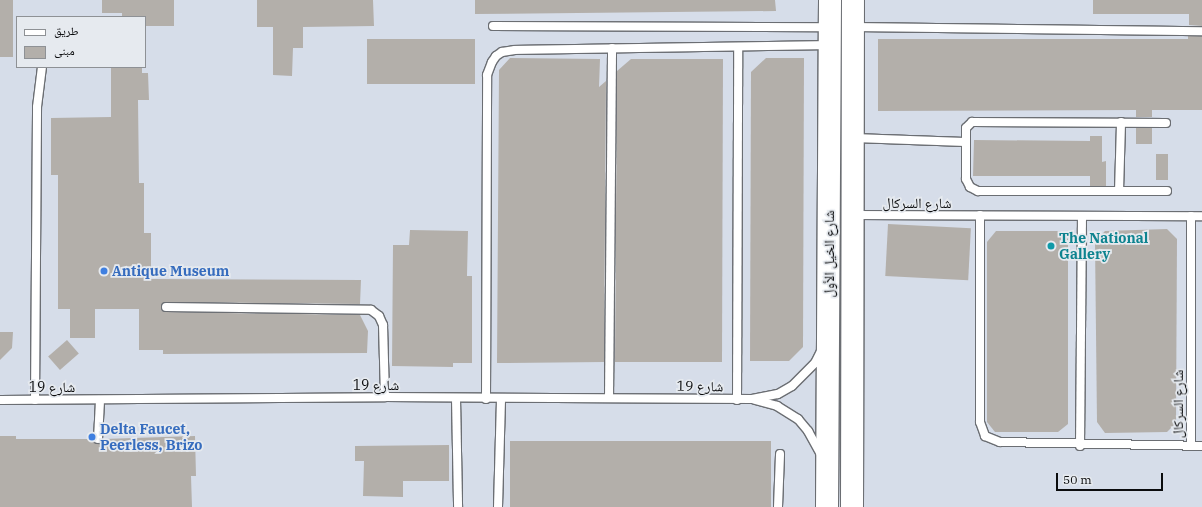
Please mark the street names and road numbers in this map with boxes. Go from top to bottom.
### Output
street label: شارع السركال [883,195,951,211]
street label: شارع الخيل الأول [821,210,837,298]
street label: شارع السركال [1170,370,1186,438]
street label: شارع 19 [353,377,399,393]
street label: شارع 19 [677,377,723,395]
street label: شارع 19 [29,379,75,395]

